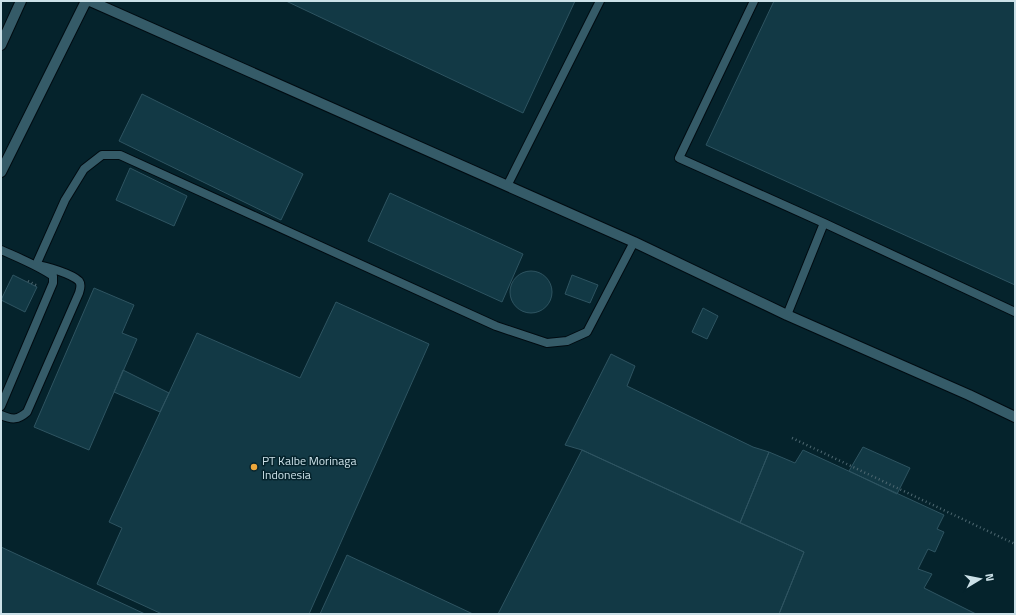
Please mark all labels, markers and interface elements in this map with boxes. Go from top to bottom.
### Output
place label: PT Kalbe Morinaga Indonesia [262,451,356,484]
marker: PT Kalbe Morinaga Indonesia [249,462,259,472]
north arrow [960,559,1000,599]
text: N [981,572,998,582]

